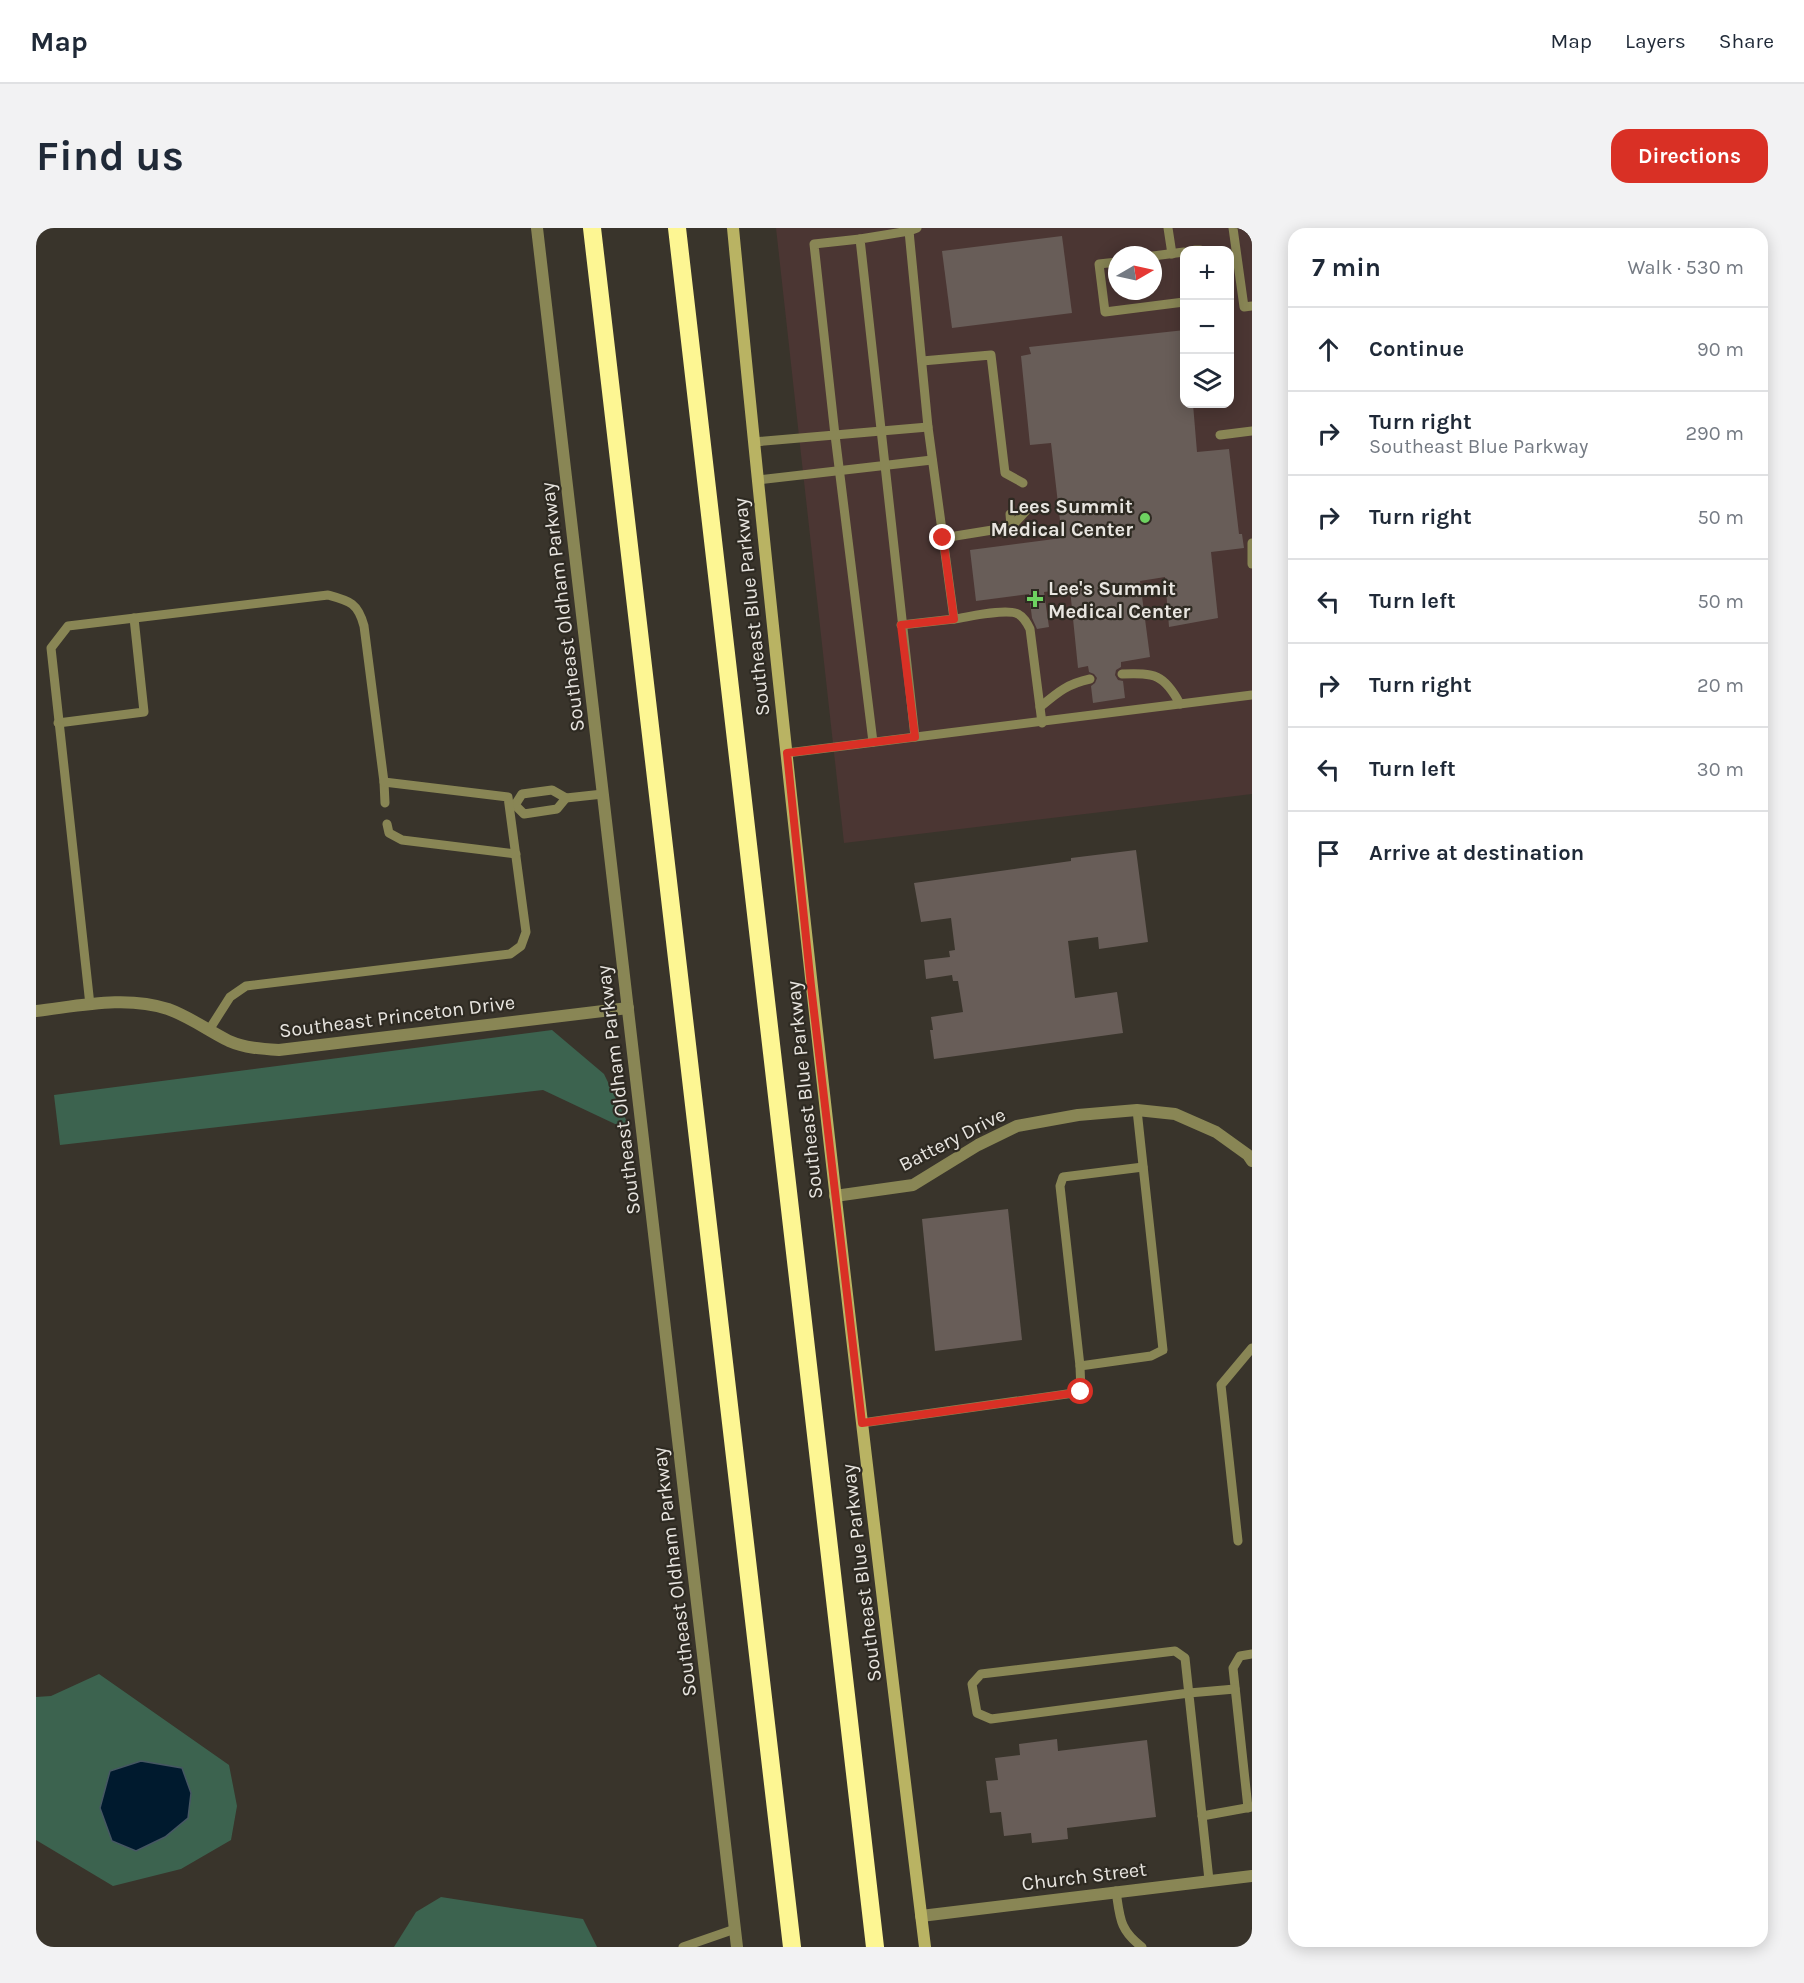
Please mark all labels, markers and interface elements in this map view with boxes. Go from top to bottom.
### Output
text: Map [30,25,88,58]
text: Map [1550,29,1592,53]
text: Layers [1625,29,1686,53]
text: Share [1719,29,1774,53]
button: Directions [1611,129,1768,183]
text: Find us [36,131,184,181]
north arrow [1108,246,1162,300]
map controls [1180,246,1234,408]
button: + [1180,246,1234,300]
text: 7 min [1312,252,1381,283]
text: Walk · 530 m [1627,256,1744,279]
button: − [1180,300,1234,354]
icon: ahead [1312,333,1345,366]
text: Continue [1369,336,1464,362]
text: 90 m [1697,338,1744,361]
button: layers [1180,354,1234,408]
text: Turn right [1369,409,1472,435]
icon: right [1312,417,1345,450]
text: 290 m [1685,422,1744,445]
text: Southeast Blue Parkway [1369,435,1588,458]
street label: Southeast Oldham Parkway [536,481,589,733]
place label: Lees Summit Medical Center [991,495,1133,541]
street label: Southeast Blue Parkway [729,497,774,717]
icon: right [1312,501,1345,534]
text: Turn right [1369,504,1472,530]
text: 50 m [1697,506,1744,529]
marker: Lees Summit Medical Center [1138,511,1152,525]
route end [929,524,955,550]
place label: Lee's Summit Medical Center [1048,577,1191,623]
icon: left [1312,585,1345,618]
text: Turn left [1369,588,1456,614]
marker: Lee's Summit Medical Center [1026,590,1044,608]
text: 50 m [1697,590,1744,613]
icon: right [1312,669,1345,702]
text: Turn right [1369,672,1472,698]
text: 20 m [1697,674,1744,697]
icon: left [1312,753,1345,786]
text: Turn left [1369,756,1456,782]
text: 30 m [1697,758,1744,781]
icon: arrive [1312,837,1345,870]
text: Arrive at destination [1369,840,1584,866]
street label: Southeast Oldham Parkway [592,964,645,1216]
street label: Southeast Blue Parkway [782,980,827,1200]
street label: Southeast Princeton Drive [278,991,516,1042]
street label: Battery Drive [895,1103,1009,1176]
route start [1067,1378,1093,1404]
street label: Southeast Oldham Parkway [648,1446,701,1698]
street label: Southeast Blue Parkway [837,1463,886,1683]
street label: Church Street [1020,1857,1148,1896]

